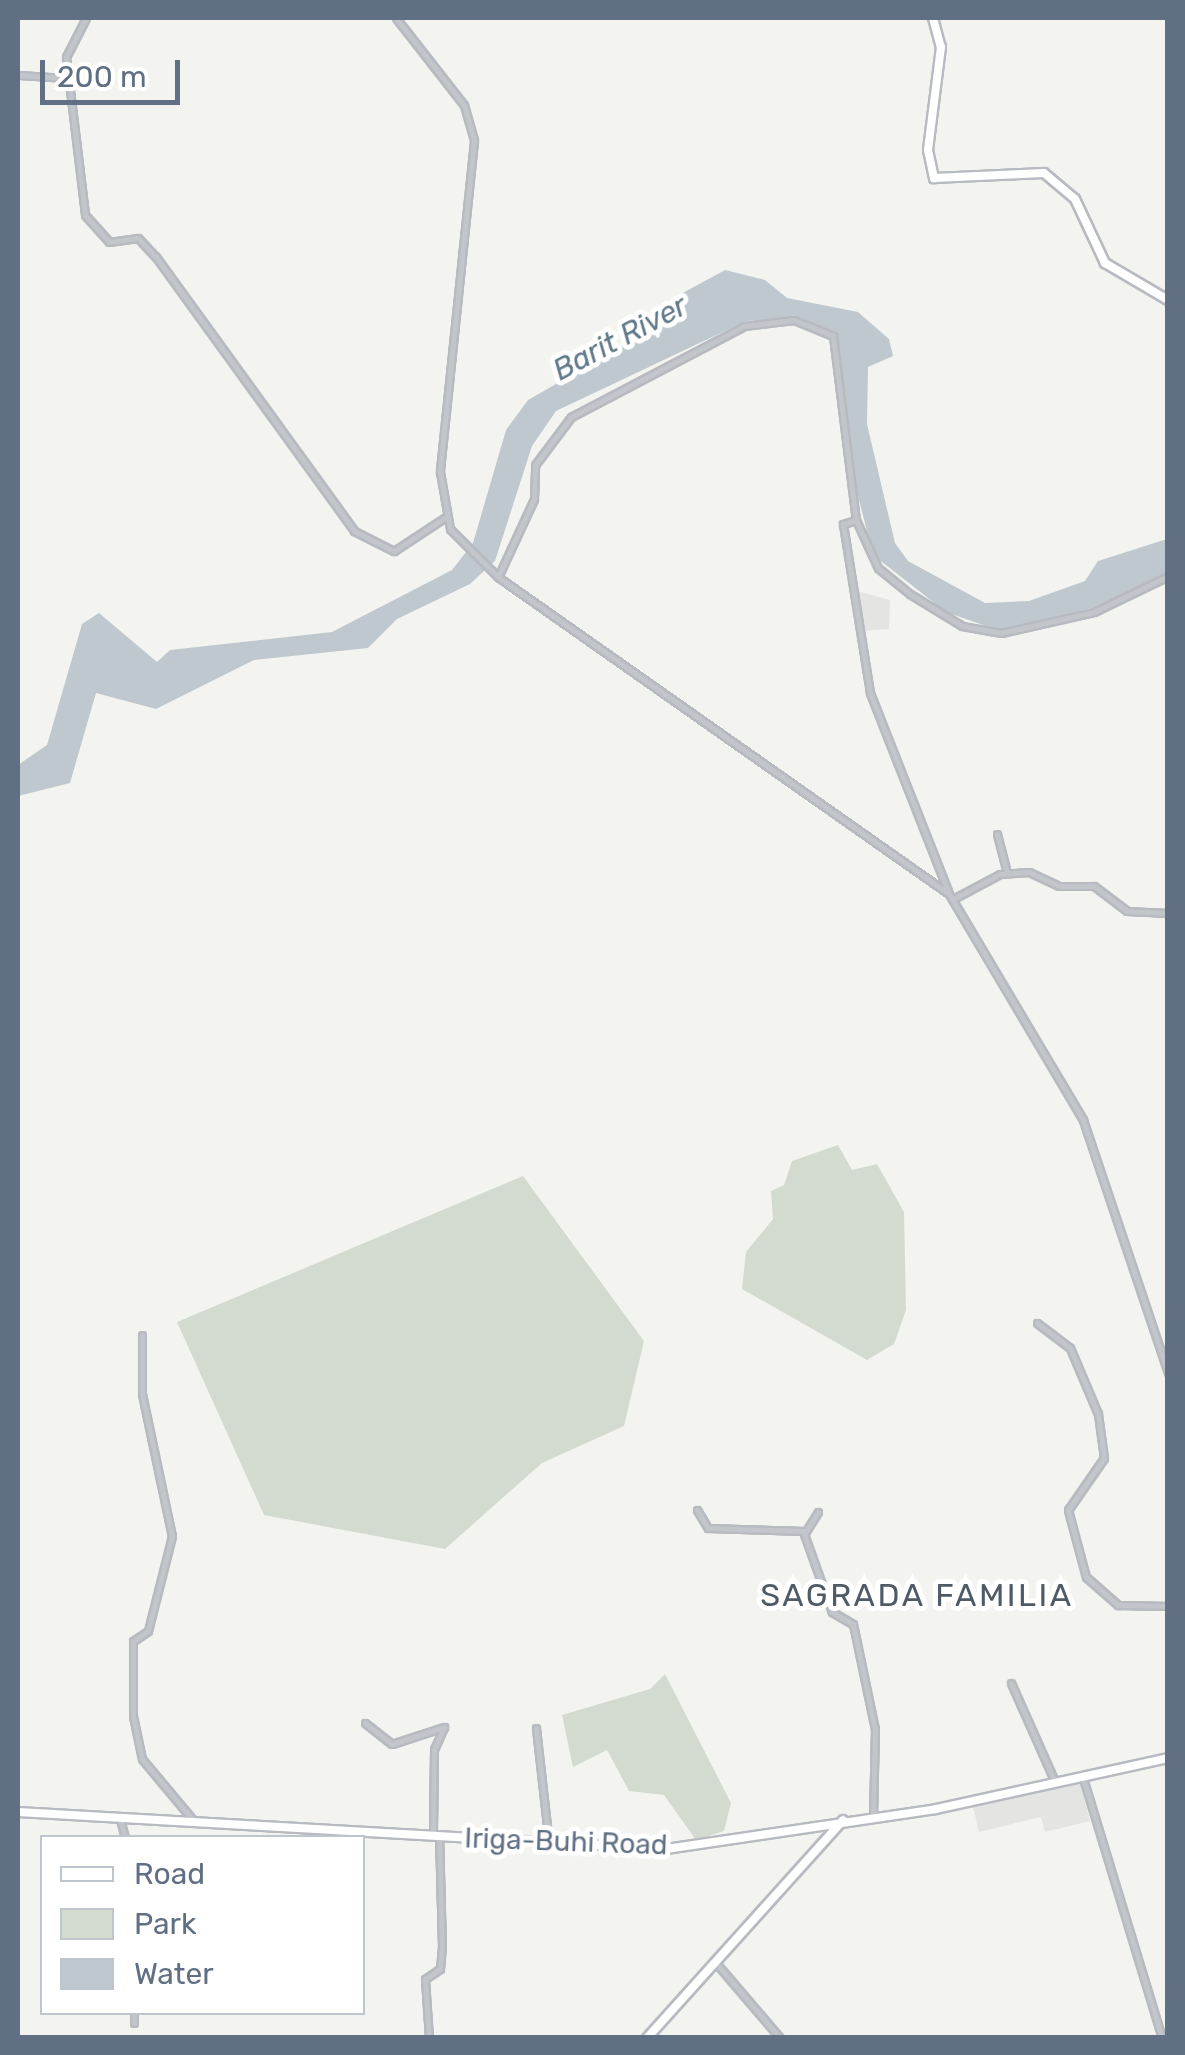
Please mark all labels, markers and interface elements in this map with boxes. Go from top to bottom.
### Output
scale bar [45,40,185,102]
text: 200 m [57,59,147,95]
water label: Barit River [547,288,693,388]
district label: SAGRADA FAMILIA [760,1576,1074,1614]
street label: Iriga-Buhi Road [464,1822,668,1862]
legend [40,1835,365,2015]
text: Road [134,1856,205,1892]
text: Park [134,1906,196,1942]
text: Water [134,1956,214,1992]

